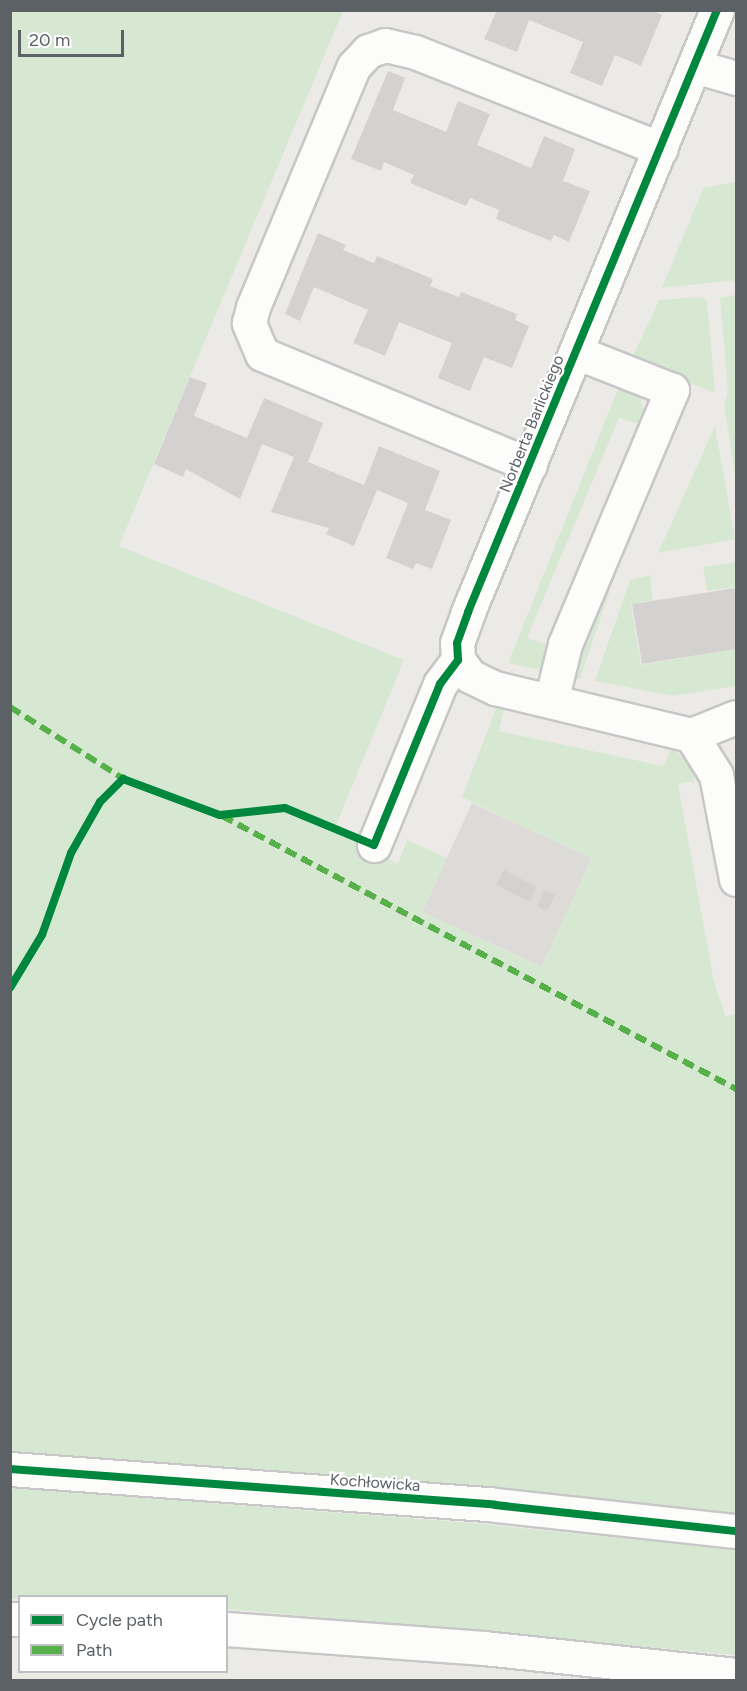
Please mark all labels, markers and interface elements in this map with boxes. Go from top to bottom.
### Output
scale bar [21,18,128,56]
text: 20 m [29,29,70,51]
street label: Norberta Barlickiego [496,352,568,496]
street label: Kochłowicka [329,1470,421,1496]
legend [18,1595,228,1673]
text: Cycle path [76,1609,163,1631]
text: Path [76,1639,112,1661]

